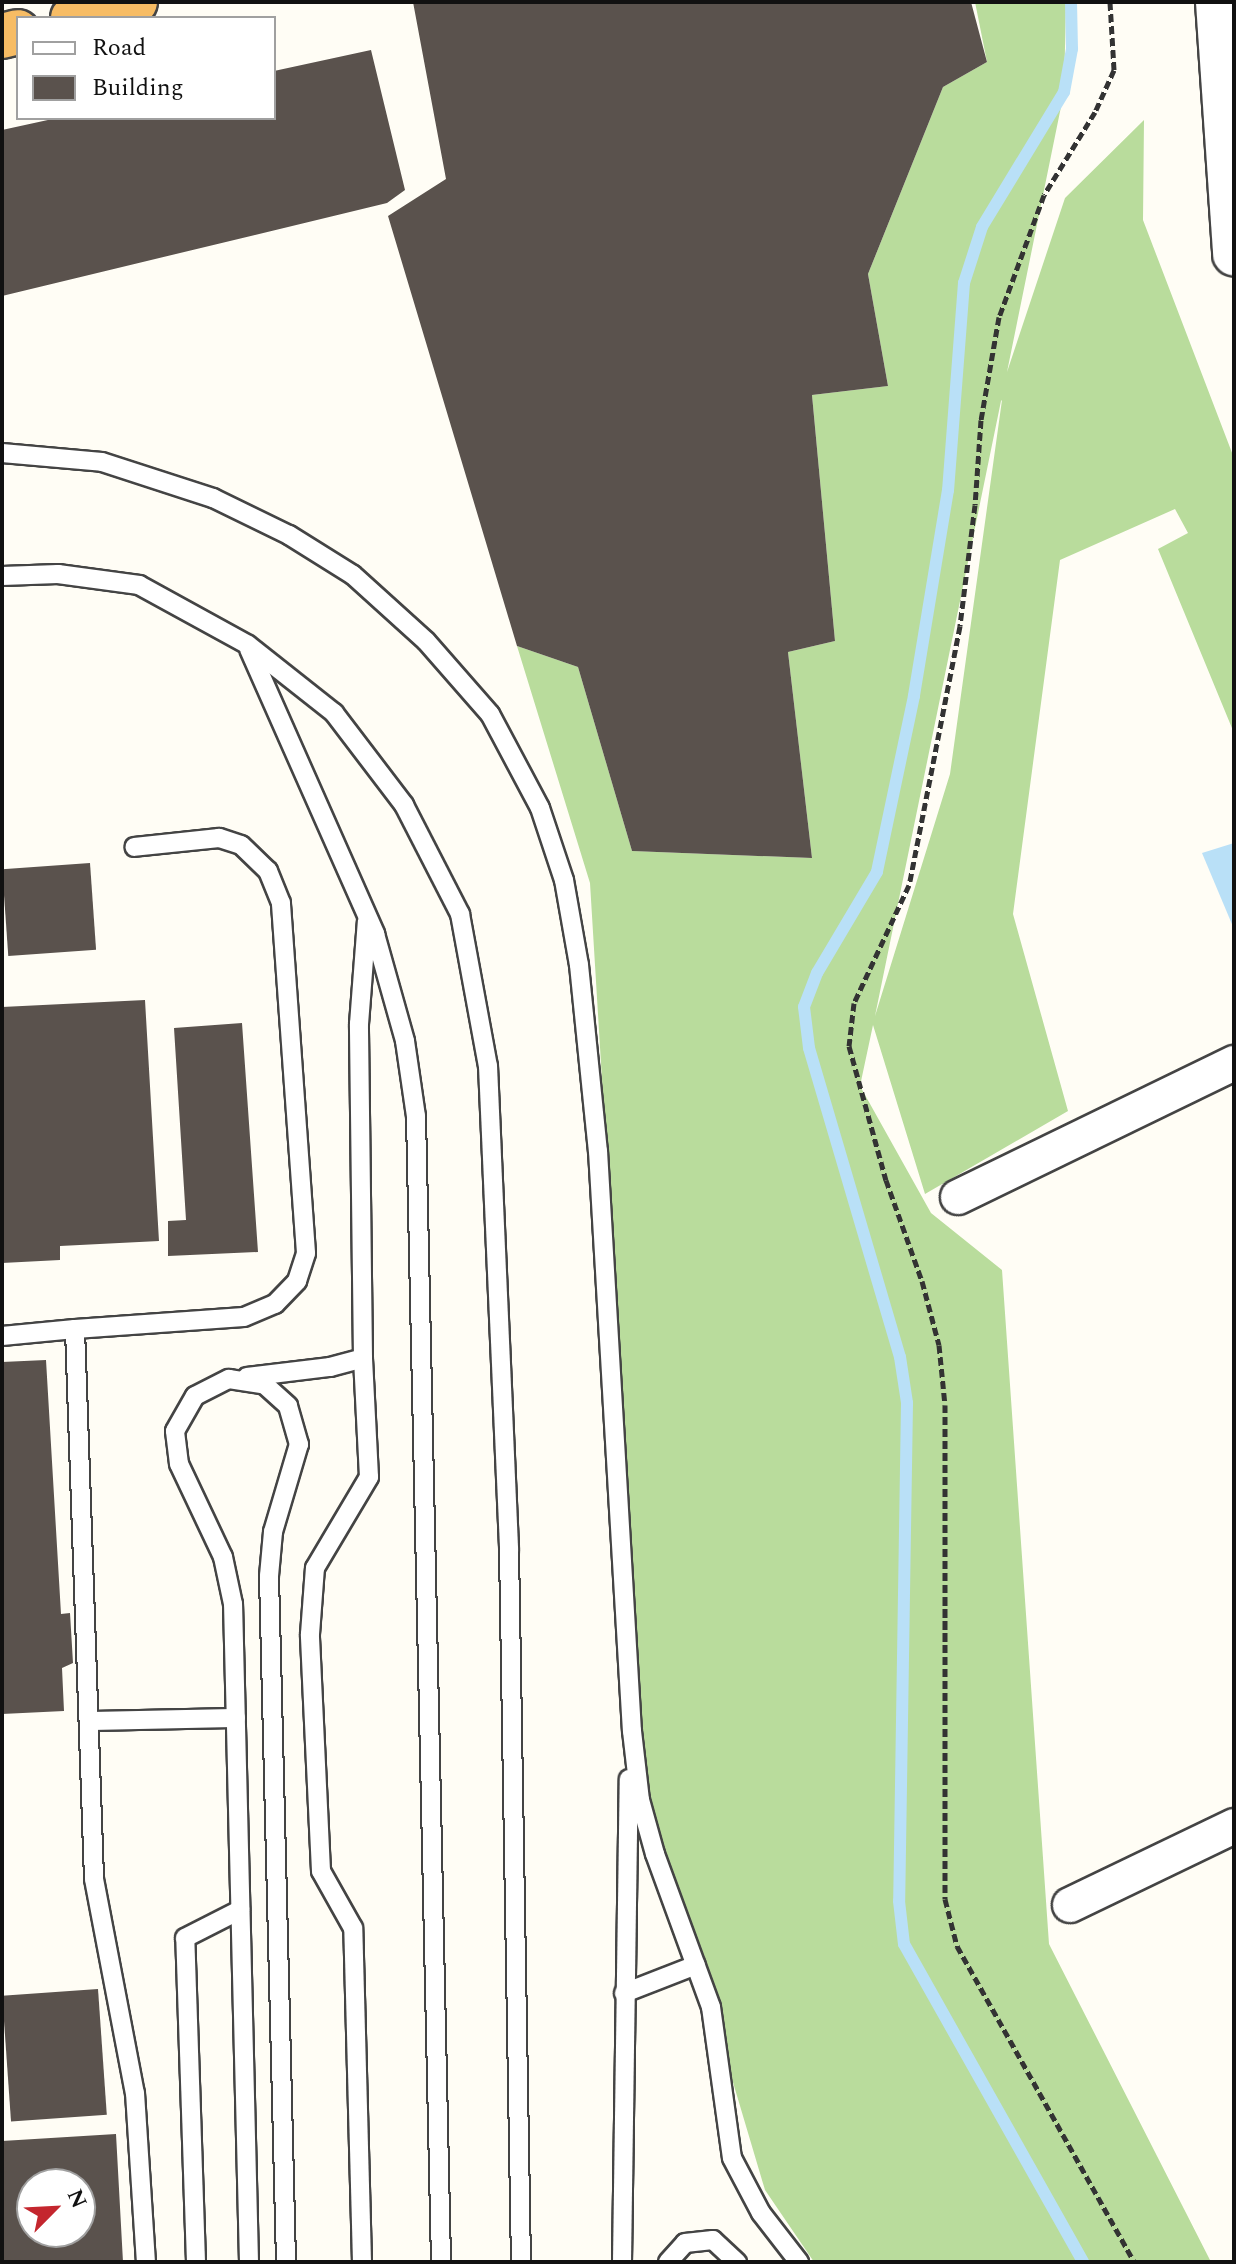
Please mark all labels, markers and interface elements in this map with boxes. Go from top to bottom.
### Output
legend [16,16,276,120]
text: Road [92,30,146,66]
text: Building [92,70,184,106]
north arrow [16,2168,96,2248]
text: N [58,2184,95,2214]

